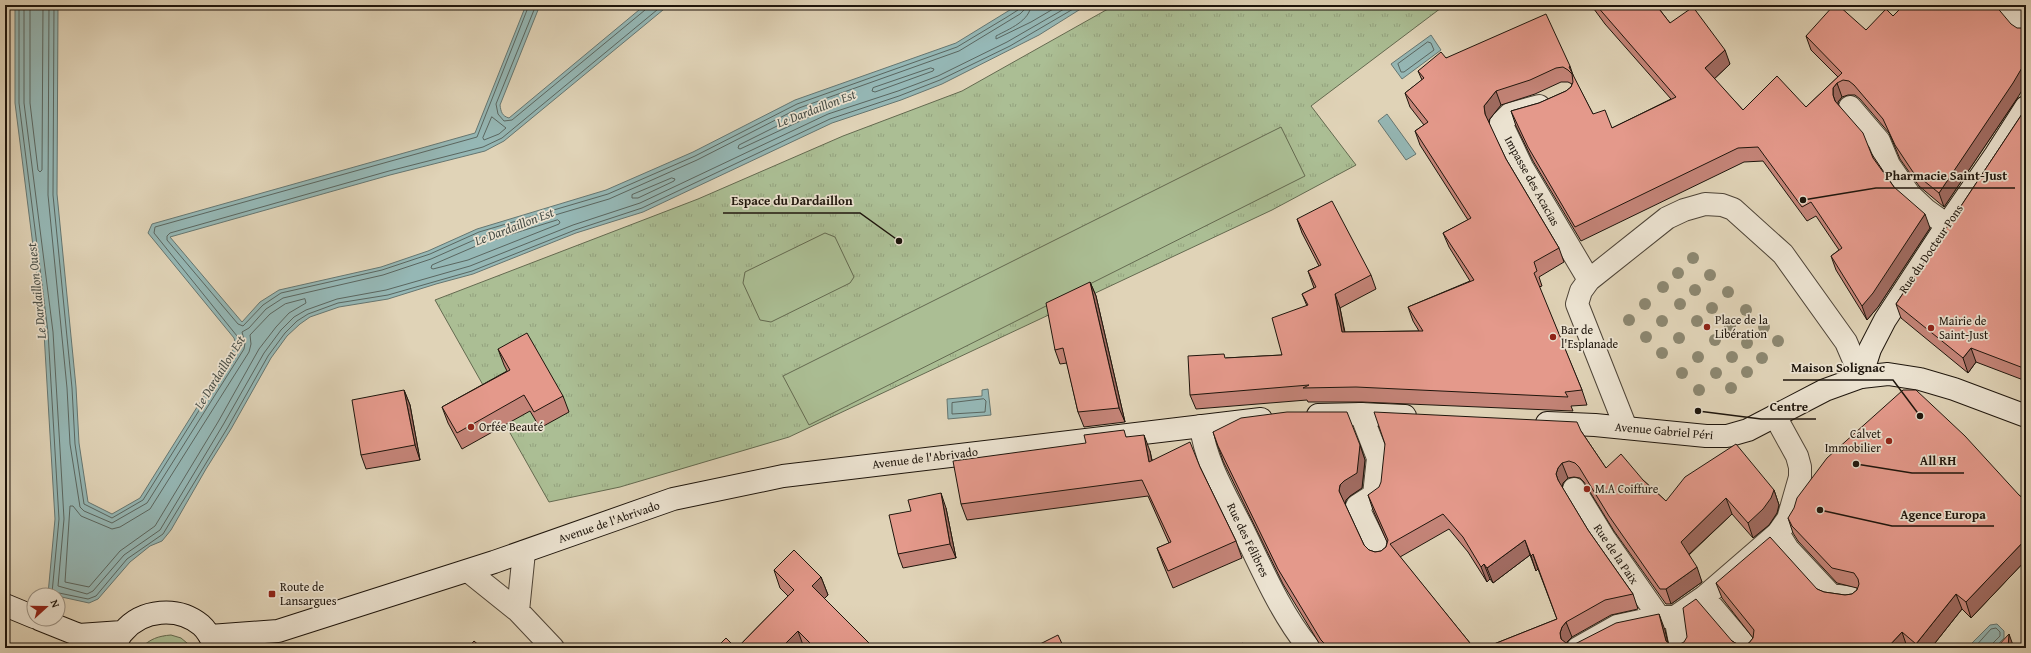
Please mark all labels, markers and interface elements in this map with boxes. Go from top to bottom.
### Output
water label: Le Dardaillon Est [773,84,859,133]
street label: Impasse des Acacias [1501,133,1564,229]
callout: Pharmacie Saint-Just [1876,163,2015,188]
text: Pharmacie Saint-Just [1885,166,2007,185]
callout: Espace du Dardaillon [723,188,860,213]
text: Espace du Dardaillon [731,191,853,210]
street label: Rue du Docteur Pons [1894,201,1967,297]
water label: Le Dardaillon Est [471,202,557,251]
water label: Le Dardaillon Ouest [22,241,51,341]
place label: Place de la Libération [1715,311,1768,342]
place label: Mairie de Saint-Just [1939,312,1989,343]
place label: Bar de l'Esplanade [1561,321,1619,352]
marker: Place de la Libération [1702,322,1712,332]
marker: Mairie de Saint-Just [1926,323,1936,333]
water label: Le Dardaillon Est [189,331,250,414]
marker: Bar de l'Esplanade [1548,332,1558,342]
callout: Maison Solignac [1783,355,1893,380]
text: Maison Solignac [1791,358,1885,377]
callout: Centre [1761,394,1816,419]
text: Centre [1770,397,1808,416]
place label: Orfée Beauté [479,418,544,435]
street label: Avenue Gabriel Péri [1614,418,1715,443]
marker: Orfée Beauté [466,422,476,432]
place label: Calvet Immobilier [1825,425,1882,456]
marker: Calvet Immobilier [1884,436,1894,446]
street label: Avenue de l'Abrivado [871,443,979,472]
callout: All RH [1912,448,1964,473]
text: All RH [1920,451,1956,470]
place label: M.A Coiffure [1595,480,1659,497]
marker: M.A Coiffure [1582,484,1592,494]
street label: Avenue de l'Abrivado [556,496,662,547]
street label: Rue des Félibres [1223,500,1274,580]
callout: Agence Europa [1892,501,1994,526]
text: Agence Europa [1900,505,1986,524]
street label: Rue de la Paix [1590,520,1643,588]
place label: Route de Lansargues [280,578,337,609]
north arrow [26,587,66,627]
marker: Route de Lansargues [267,589,277,599]
text: N [47,597,64,610]

